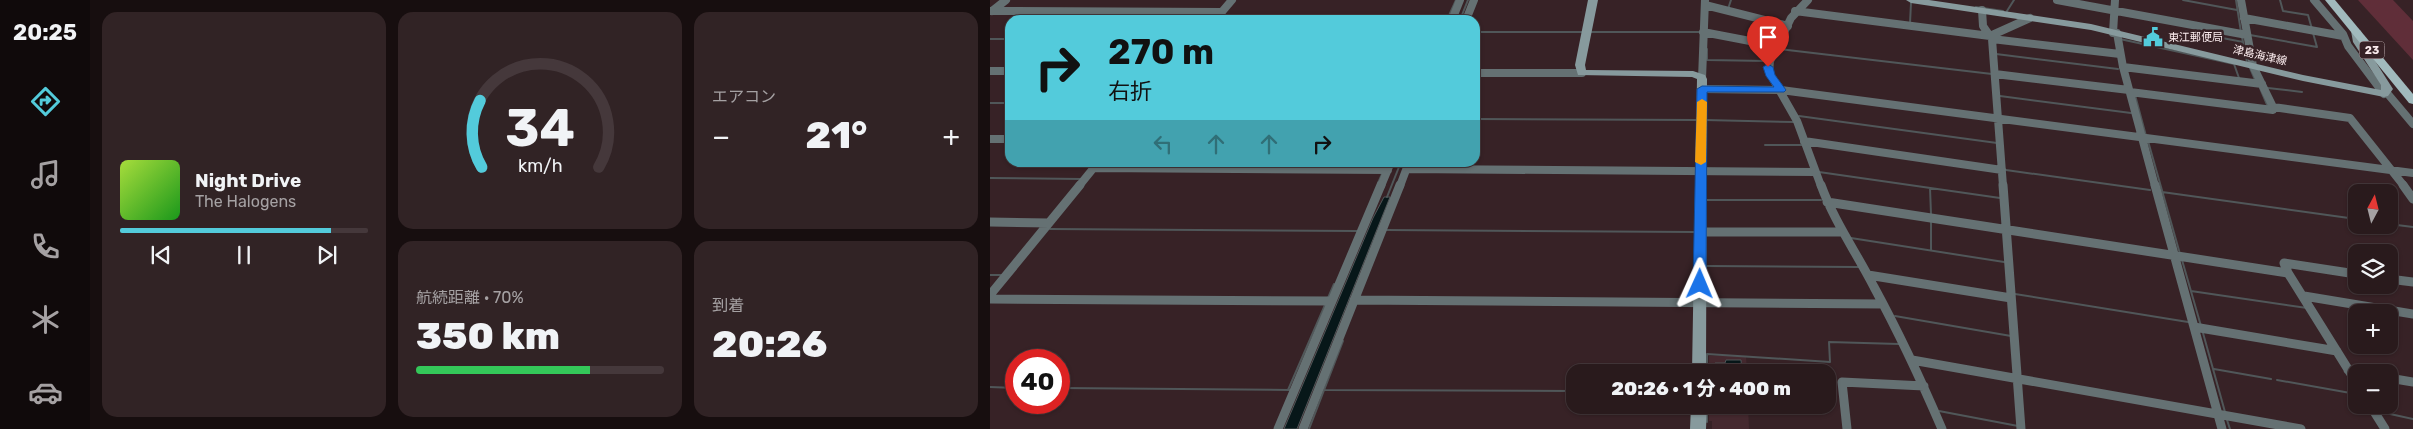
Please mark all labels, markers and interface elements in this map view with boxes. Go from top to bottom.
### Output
pin [1747,16,1789,67]
text: 20:25 [13,19,77,46]
icon: arrive [1754,23,1782,51]
public building icon: 東江郵便局 [2142,26,2164,48]
text: 270 m [1108,31,1214,73]
place label: 東江郵便局 [2168,31,2223,44]
icon: right [1025,35,1090,100]
road number: 23 [2360,42,2384,58]
street label: 津島海津線 [2232,43,2288,68]
text: 右折 [1108,78,1152,105]
icon: directions [28,84,63,119]
text: エアコン [712,87,776,106]
text: 34 [505,97,575,159]
text: 21° [806,112,867,158]
text: − [712,120,730,153]
text: + [943,120,960,153]
icon: left [1149,130,1177,158]
icon: ahead [1202,130,1230,158]
icon: ahead [1255,130,1283,158]
icon: right [1308,130,1336,158]
text: km/h [518,155,562,176]
icon: music [28,157,63,192]
text: Night Drive [195,169,301,192]
north arrow [2348,184,2398,234]
map controls [2348,184,2398,414]
text: The Halogens [195,192,296,211]
icon: phone [28,229,63,264]
icon: previous [147,241,175,269]
icon: pause [230,241,258,269]
icon: next [313,241,341,269]
button: layers [2348,244,2398,294]
position arrow [1673,257,1725,309]
text: 航続距離 · 70% [416,288,524,307]
text: 到着 [712,296,744,315]
icon: climate [28,302,63,337]
button: + [2348,304,2398,354]
text: 350 km [416,313,560,359]
text: 20:26 [712,321,827,367]
speed limit sign: 40 [1005,349,1070,414]
button: − [2348,364,2398,414]
icon: car [28,375,63,410]
text: 20:26 · 1 分 · 400 m [1611,377,1791,400]

